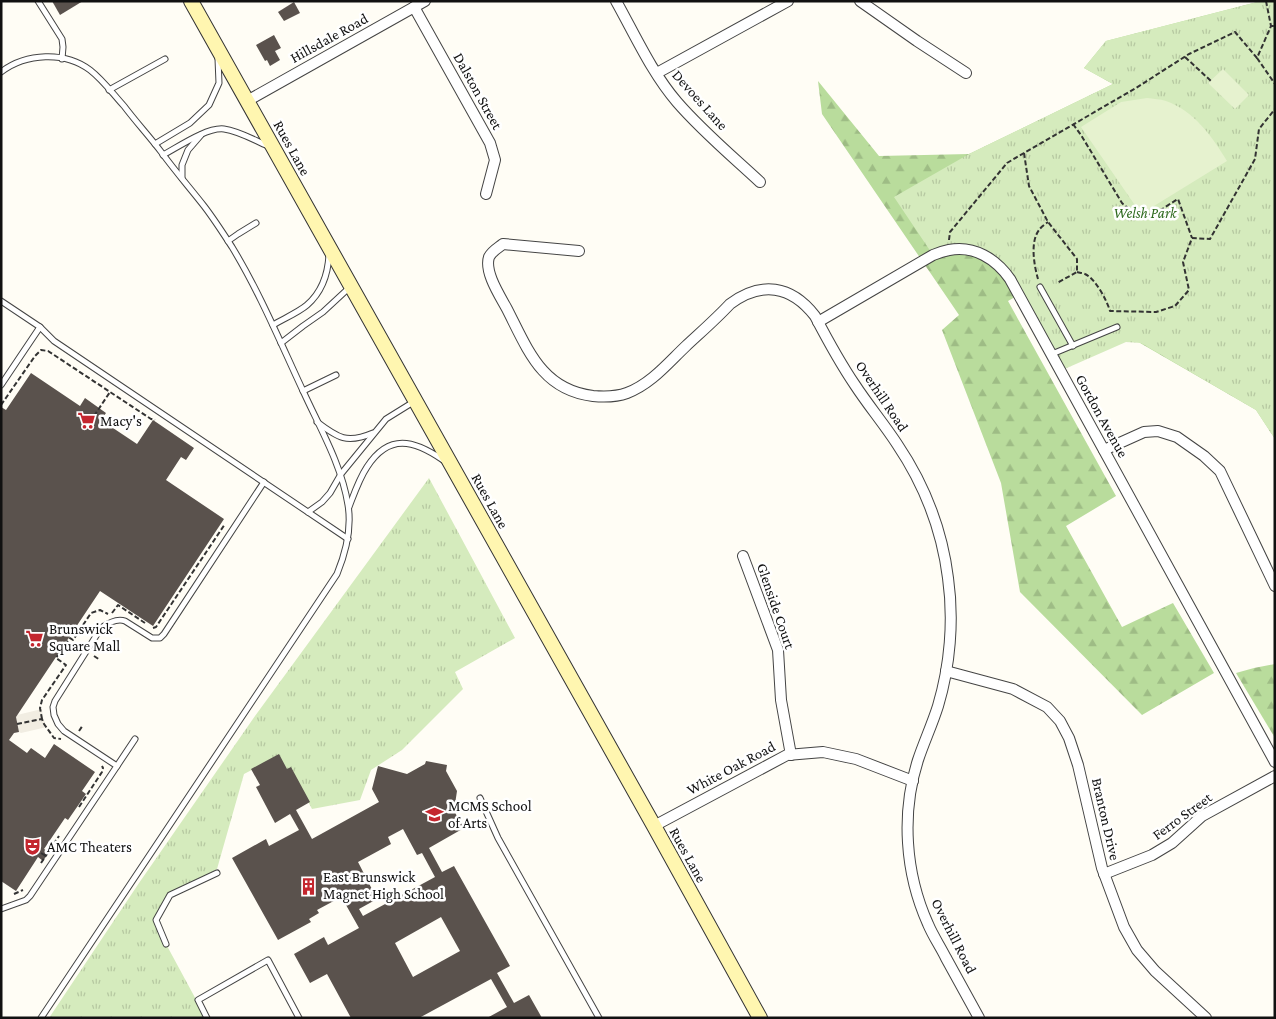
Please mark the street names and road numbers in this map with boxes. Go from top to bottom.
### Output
street label: Hillsdale Road [287,10,371,66]
street label: Dalston Street [450,50,506,133]
street label: Devoes Lane [669,67,731,134]
street label: Rues Lane [270,118,314,179]
street label: Overhill Road [853,358,912,434]
street label: Gordon Avenue [1073,372,1132,461]
street label: Rues Lane [468,471,512,532]
street label: Glenside Court [754,561,798,652]
street label: White Oak Road [684,738,778,798]
street label: Branton Drive [1089,776,1123,862]
street label: Ferro Street [1149,789,1216,843]
street label: Rues Lane [666,825,710,886]
street label: Overhill Road [928,896,980,976]

